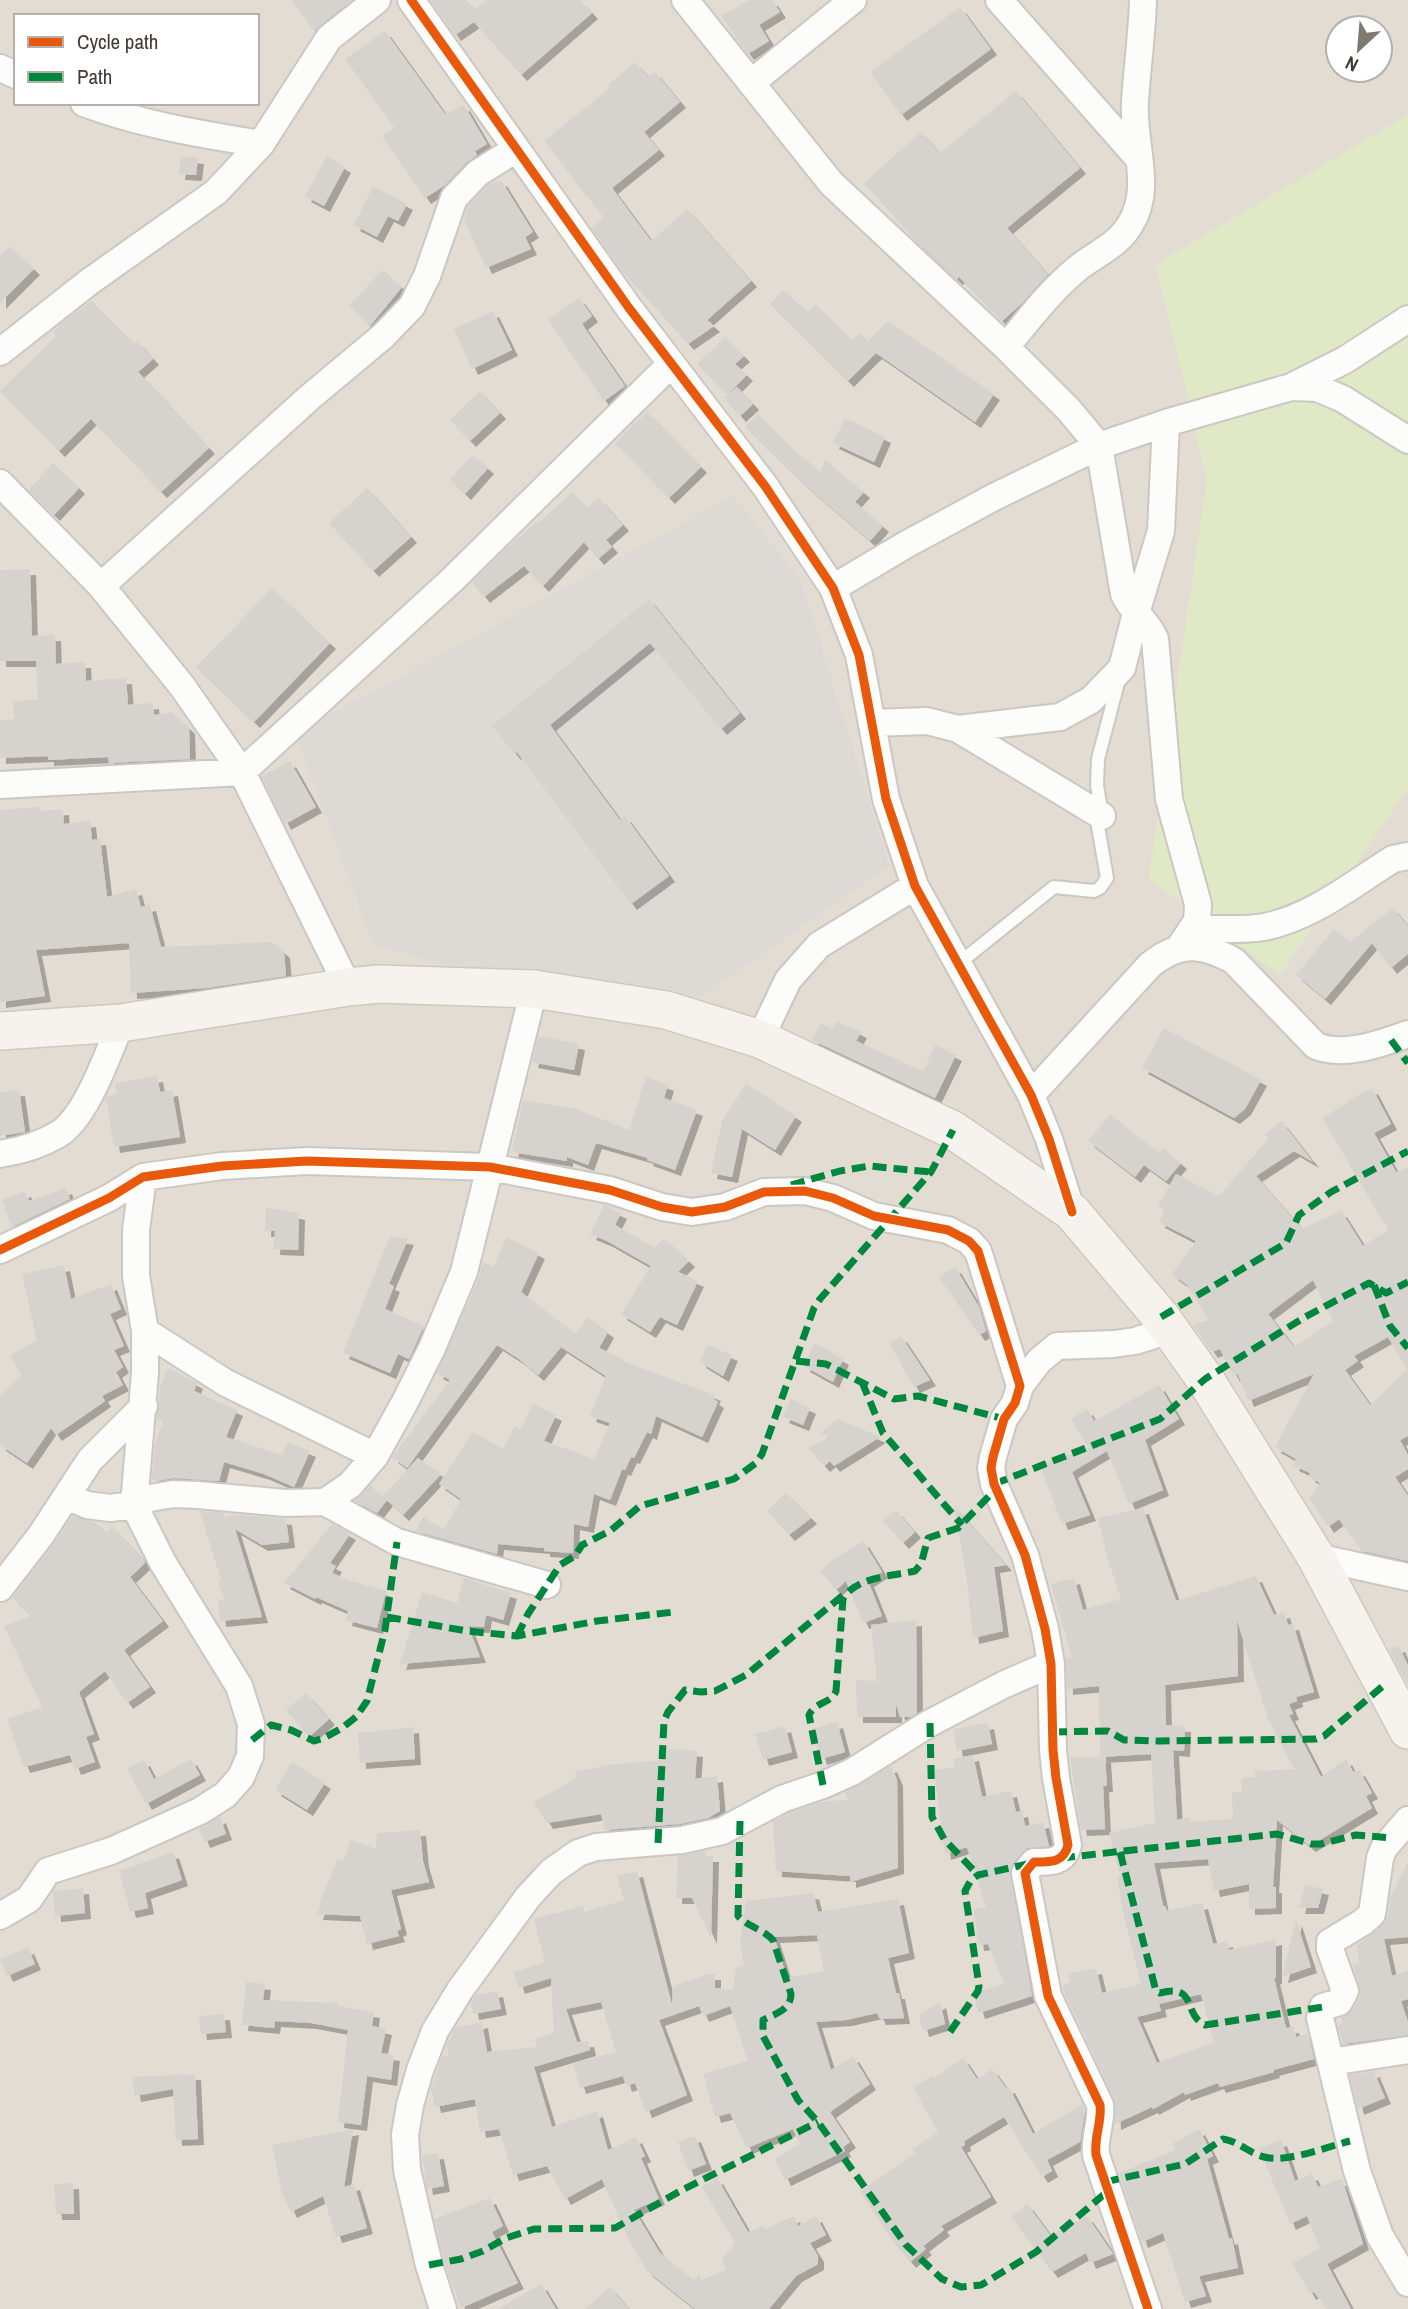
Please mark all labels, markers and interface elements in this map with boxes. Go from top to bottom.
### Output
legend [14,14,259,105]
north arrow [1324,14,1394,84]
text: Cycle path [77,27,158,56]
text: N [1341,50,1362,78]
text: Path [77,62,112,91]

